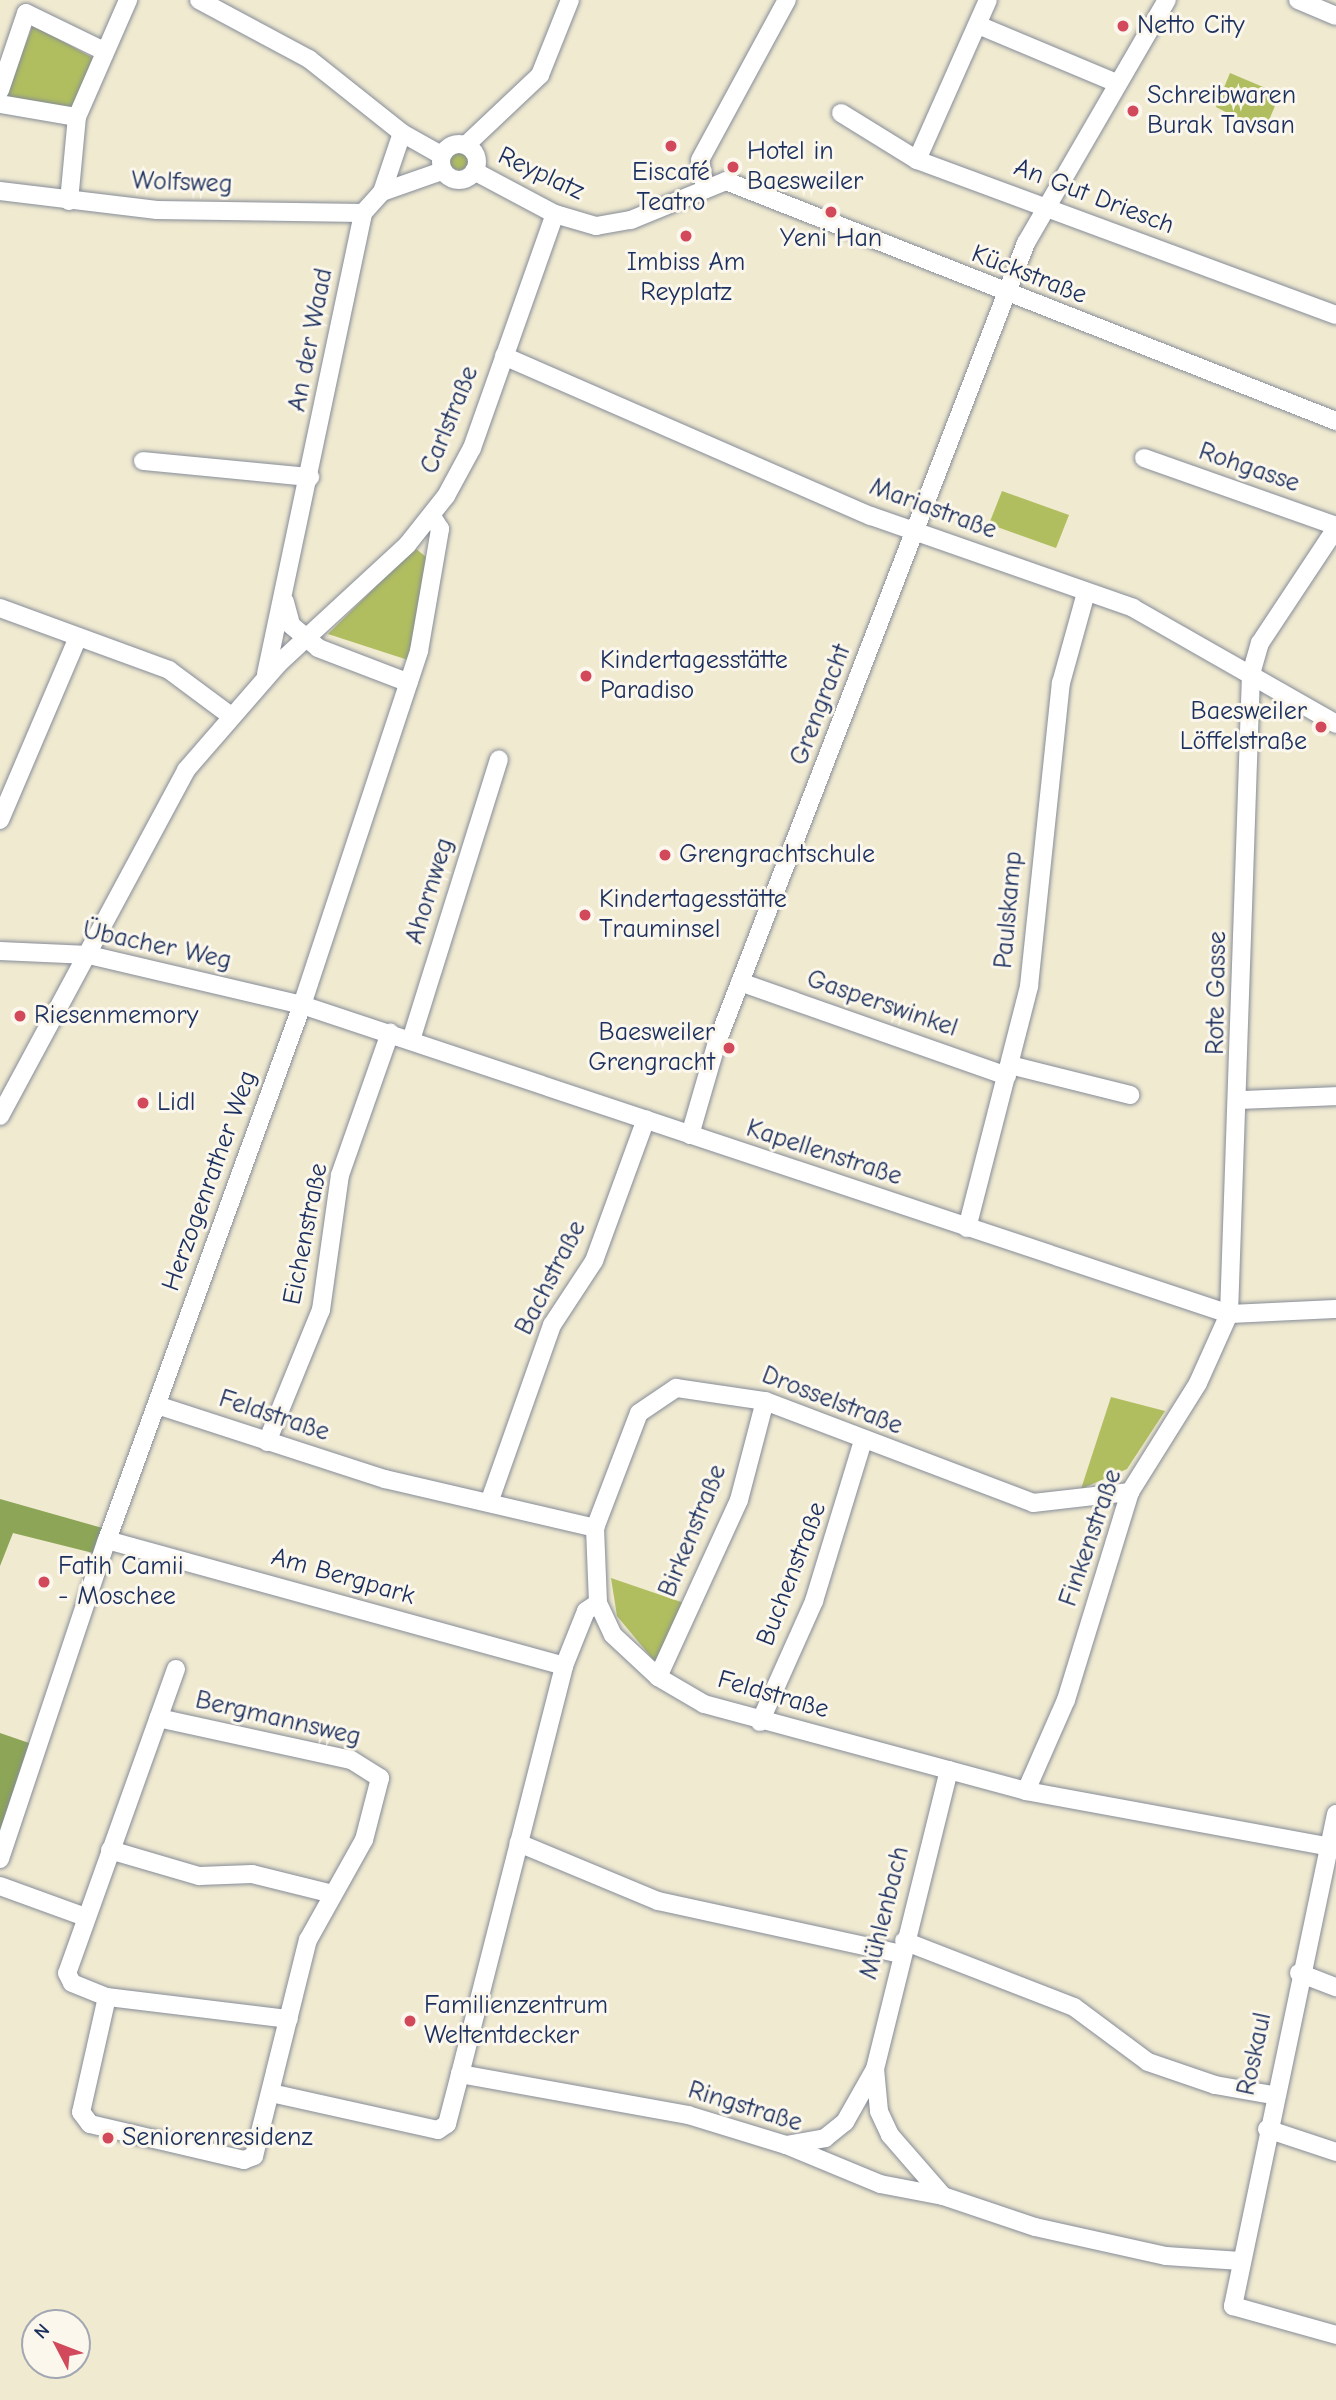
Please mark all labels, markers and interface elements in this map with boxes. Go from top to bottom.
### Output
place label: Netto City [1137,10,1245,42]
marker: Netto City [1115,18,1131,34]
place label: Schreibwaren Burak Tavsan [1147,80,1296,142]
marker: Schreibwaren Burak Tavsan [1125,103,1141,119]
place label: Hotel in Baesweiler [747,136,863,198]
marker: Eiscafé Teatro [663,138,679,154]
street label: Reyplatz [493,141,589,207]
street label: An Gut Driesch [1010,152,1178,242]
place label: Eiscafé Teatro [632,157,710,218]
marker: Hotel in Baesweiler [725,159,741,175]
street label: Wolfsweg [131,166,233,200]
marker: Yeni Han [823,204,839,220]
place label: Yeni Han [780,223,882,255]
marker: Imbiss Am Reyplatz [678,228,694,244]
street label: Kückstraße [967,239,1091,311]
place label: Imbiss Am Reyplatz [627,247,745,308]
street label: An der Waad [282,266,340,414]
street label: Carlstraße [414,361,486,479]
street label: Rohgasse [1194,436,1304,500]
street label: Mariastraße [865,472,1001,546]
street label: Grengracht [784,640,858,770]
place label: Kindertagesstätte Paradiso [600,645,788,706]
marker: Kindertagesstätte Paradiso [578,668,594,684]
place label: Baesweiler Löffelstraße [1180,696,1307,758]
marker: Baesweiler Löffelstraße [1313,719,1329,735]
street label: Ahornweg [399,834,461,948]
place label: Grengrachtschule [679,839,875,871]
marker: Grengrachtschule [657,847,673,863]
street label: Paulskamp [988,850,1030,970]
place label: Kindertagesstätte Trauminsel [599,884,787,946]
marker: Kindertagesstätte Trauminsel [577,907,593,923]
street label: Übacher Weg [80,915,234,977]
street label: Rote Gasse [1200,931,1234,1055]
street label: Gasperswinkel [803,964,961,1044]
place label: Riesenmemory [34,1000,198,1032]
marker: Riesenmemory [12,1008,28,1024]
place label: Baesweiler Grengracht [588,1017,715,1078]
marker: Baesweiler Grengracht [721,1040,737,1056]
street label: Herzogenrather Weg [156,1067,264,1295]
place label: Lidl [157,1087,195,1119]
marker: Lidl [135,1095,151,1111]
street label: Kapellenstraße [742,1113,906,1193]
street label: Eichenstraße [277,1161,335,1307]
street label: Bachstraße [509,1216,593,1340]
street label: Drosselstraße [757,1360,907,1442]
street label: Feldstraße [215,1384,333,1448]
street label: Birkenstraße [652,1460,734,1602]
street label: Finkenstraße [1053,1465,1129,1611]
street label: Buchenstraße [750,1498,834,1650]
street label: Am Bergpark [268,1542,418,1612]
place label: Fatih Camii - Moschee [58,1551,184,1612]
marker: Fatih Camii - Moschee [36,1574,52,1590]
street label: Feldstraße [714,1664,832,1726]
street label: Bergmannsweg [192,1685,364,1753]
street label: Mühlenbach [853,1843,917,1983]
place label: Familienzentrum Weltentdecker [424,1990,608,2052]
street label: Roskaul [1231,2010,1279,2098]
marker: Familienzentrum Weltentdecker [402,2013,418,2029]
street label: Ringstraße [684,2075,806,2139]
place label: Seniorenresidenz [122,2122,313,2154]
marker: Seniorenresidenz [100,2130,116,2146]
north arrow [21,2309,91,2379]
text: N [30,2319,54,2343]

